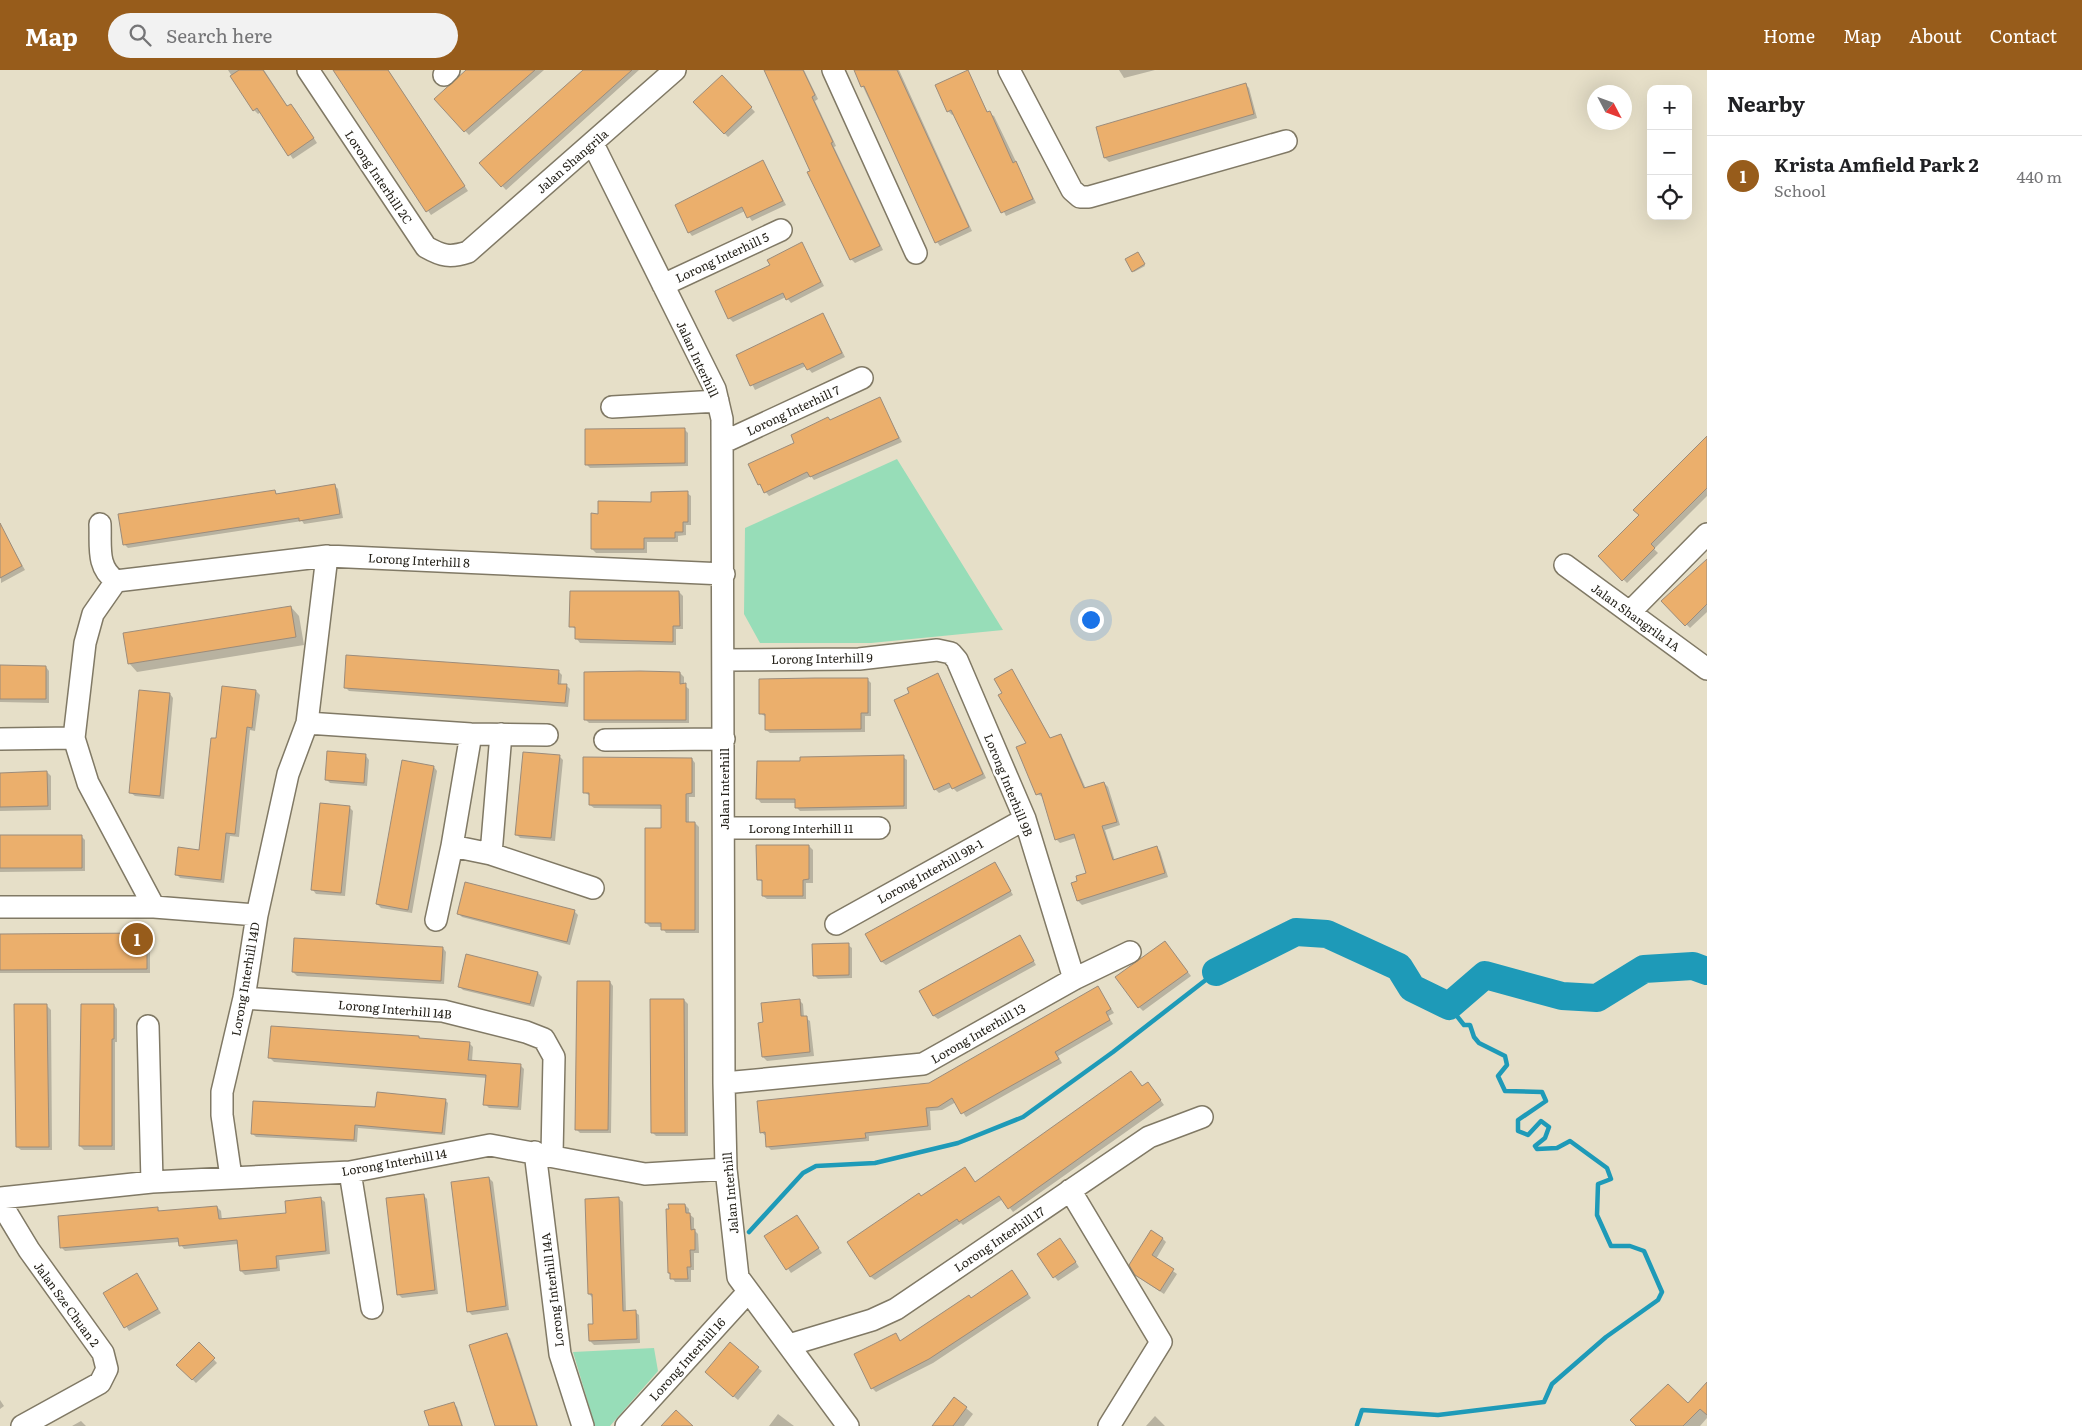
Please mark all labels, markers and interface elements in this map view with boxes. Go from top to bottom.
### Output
search box [108,13,458,58]
text: Map [25,18,78,53]
icon: search [126,21,154,49]
text: Search here [166,21,272,49]
text: Home [1763,22,1815,49]
text: Map [1843,22,1881,49]
text: About [1909,22,1962,49]
text: Contact [1990,22,2057,49]
north arrow [1587,85,1632,130]
map controls [1647,85,1692,220]
button: + [1647,85,1692,130]
text: Nearby [1727,87,1805,118]
street label: Jalan Shangrila [532,124,612,197]
street label: Lorong Interhill 2C [341,126,417,228]
button: − [1647,130,1692,175]
text: Krista Amfield Park 2 [1774,150,1979,178]
text: 1 [1740,164,1746,188]
text: 440 m [2016,164,2062,188]
button: locate [1647,175,1692,220]
text: School [1774,178,1826,202]
street label: Lorong Interhill 5 [672,227,772,287]
street label: Jalan Interhill [672,318,724,400]
street label: Lorong Interhill 7 [743,380,843,440]
street label: Lorong Interhill 8 [368,548,471,572]
street label: Jalan Shangrila 1A [1588,579,1684,655]
your location [1078,607,1104,633]
street label: Lorong Interhill 9 [771,648,873,668]
street label: Lorong Interhill 9B [980,731,1038,839]
street label: Jalan Interhill [715,748,733,830]
street label: Lorong Interhill 11 [748,819,854,837]
street label: Lorong Interhill 9B-1 [874,834,986,908]
pin: 1 [121,920,153,958]
street label: Lorong Interhill 14D [226,921,264,1037]
street label: Lorong Interhill 14B [337,995,453,1023]
street label: Lorong Interhill 13 [927,999,1029,1067]
street label: Lorong Interhill 14 [340,1144,448,1180]
street label: Jalan Interhill [717,1151,743,1235]
street label: Lorong Interhill 17 [950,1202,1048,1276]
street label: Lorong Interhill 14A [536,1232,568,1348]
street label: Jalan Sze Chuan 2 [30,1258,104,1350]
street label: Lorong Interhill 16 [645,1313,730,1405]

